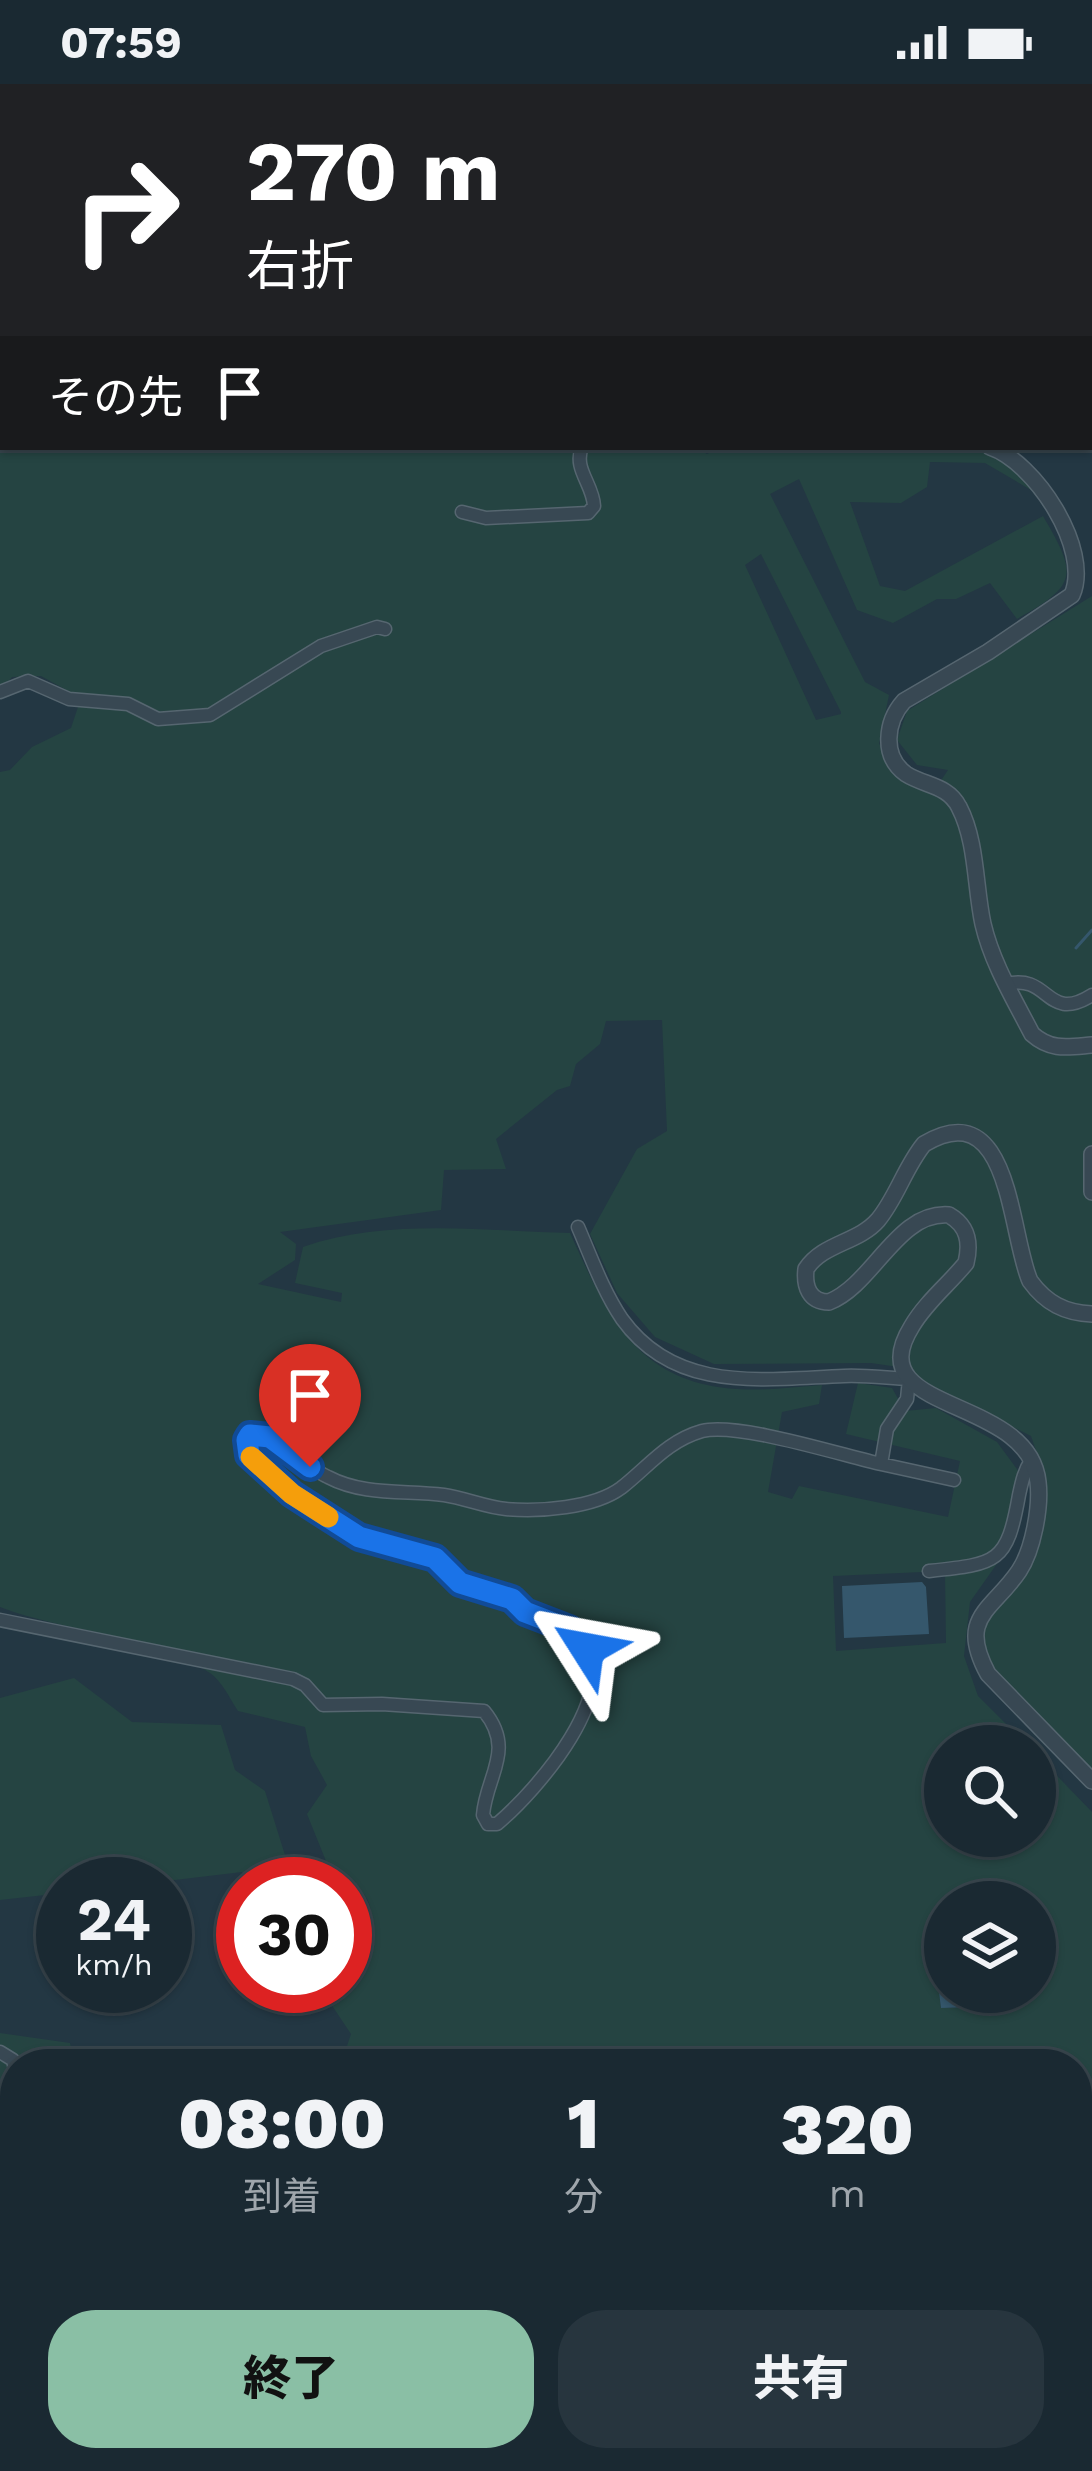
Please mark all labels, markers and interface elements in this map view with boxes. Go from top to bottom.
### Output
text: 07:59 [60,16,182,69]
text: 270 m [246,122,501,220]
icon: right [48,132,204,288]
text: 右折 [246,235,354,298]
icon: arrive [207,360,273,426]
text: その先 [48,371,183,424]
pin [259,1344,361,1467]
icon: arrive [277,1362,343,1428]
position arrow [524,1586,650,1712]
map controls [924,1725,1056,2013]
button: search [924,1725,1056,1857]
speed limit sign: 30 [216,1857,372,2013]
button: layers [924,1881,1056,2013]
text: 24 [77,1884,151,1955]
text: km/h [75,1947,153,1982]
text: 08:00 [178,2081,386,2165]
text: 1 [567,2081,599,2165]
text: 320 [781,2087,914,2171]
text: m [829,2171,866,2216]
text: 到着 [243,2174,321,2219]
text: 分 [564,2174,603,2219]
button: 終了 [48,2310,534,2448]
button: 共有 [558,2310,1044,2448]

